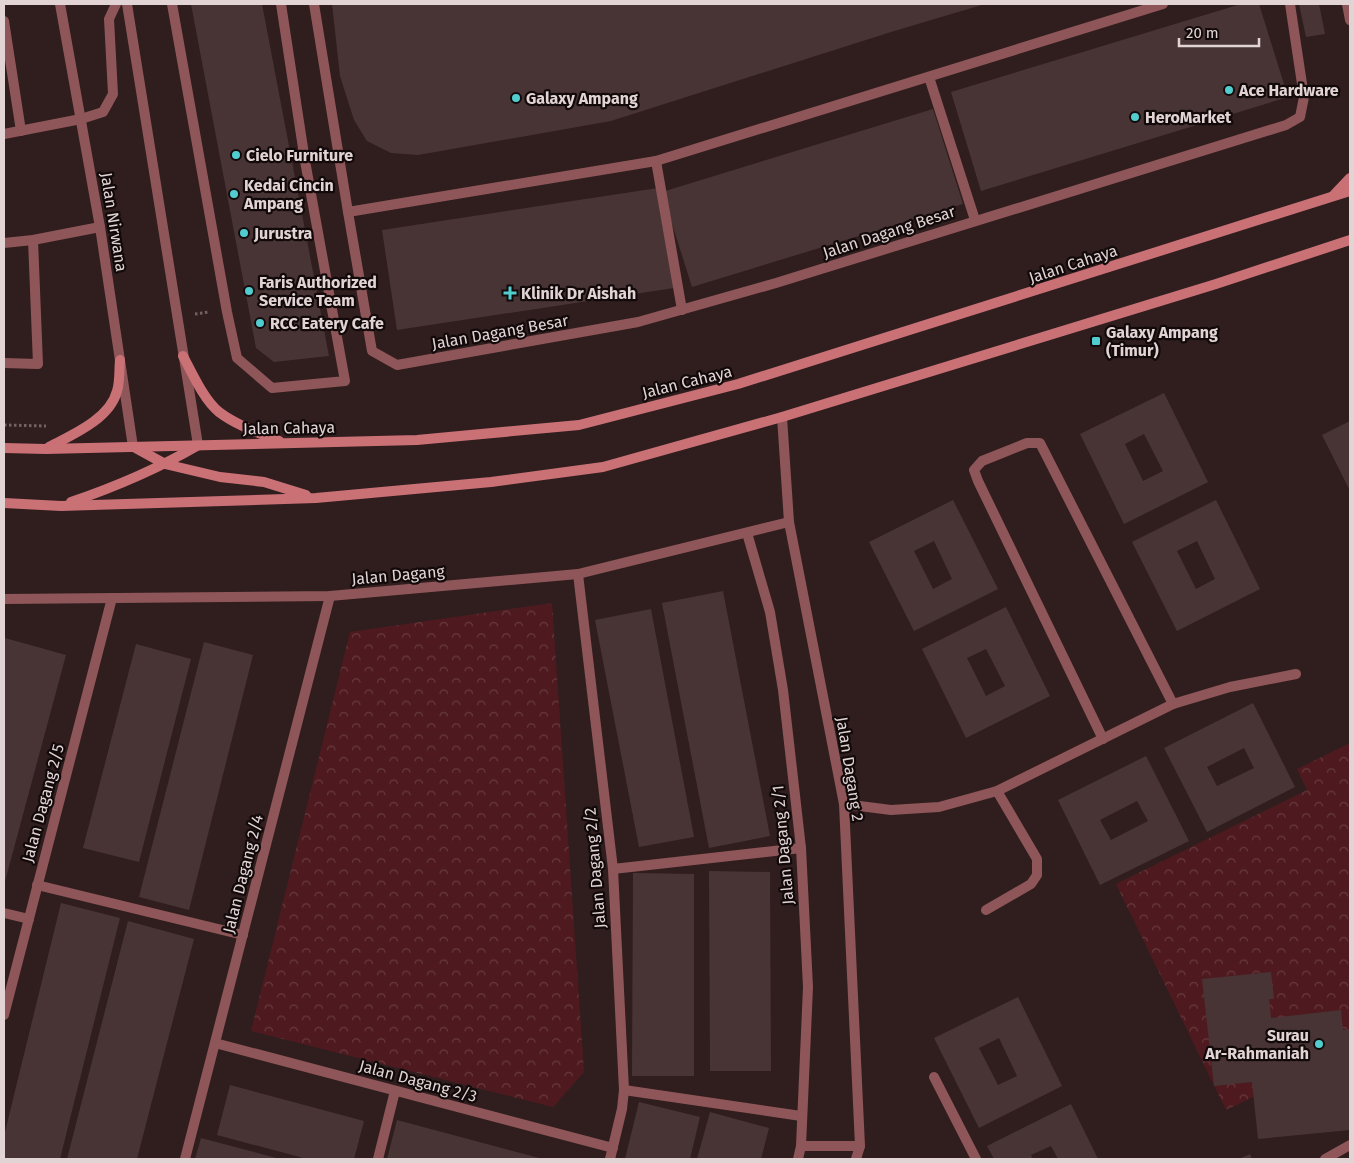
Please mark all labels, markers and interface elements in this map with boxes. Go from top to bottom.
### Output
scale bar [1179,15,1259,47]
text: 20 m [1186,24,1219,42]
place label: Ace Hardware [1238,81,1339,100]
marker: Ace Hardware [1223,84,1235,96]
place label: Galaxy Ampang [526,89,638,108]
marker: Galaxy Ampang [510,92,522,104]
place label: HeroMarket [1145,108,1232,127]
marker: HeroMarket [1129,111,1141,123]
place label: Cielo Furniture [246,146,353,165]
marker: Cielo Furniture [230,149,242,161]
street label: Jalan Nirwana [97,171,131,273]
place label: Kedai Cincin Ampang [243,176,334,213]
marker: Kedai Cincin Ampang [228,188,240,200]
street label: Jalan Dagang Besar [820,201,958,262]
place label: Jurustra [253,224,313,243]
marker: Jurustra [238,227,250,239]
street label: Jalan Cahaya [1026,241,1120,287]
place label: Faris Authorized Service Team [259,273,377,310]
place label: Klinik Dr Aishah [521,284,636,303]
marker: Faris Authorized Service Team [243,285,255,297]
marker: Klinik Dr Aishah [503,286,517,300]
street label: Jalan Dagang Besar [430,310,571,353]
place label: RCC Eatery Cafe [270,314,384,333]
marker: RCC Eatery Cafe [254,317,266,329]
place label: Galaxy Ampang (Timur) [1106,323,1218,360]
marker: Galaxy Ampang (Timur) [1090,335,1102,347]
street label: Jalan Cahaya [640,362,734,402]
street label: Jalan Cahaya [243,418,335,438]
street label: Jalan Dagang [351,561,446,589]
street label: Jalan Dagang 2 [832,715,868,823]
street label: Jalan Dagang 2/5 [18,742,68,864]
street label: Jalan Dagang 2/1 [768,784,798,906]
street label: Jalan Dagang 2/2 [580,807,610,929]
street label: Jalan Dagang 2/4 [219,812,267,935]
place label: Surau Ar-Rahmaniah [1204,1026,1309,1063]
marker: Surau Ar-Rahmaniah [1313,1038,1325,1050]
street label: Jalan Dagang 2/3 [357,1056,479,1106]

